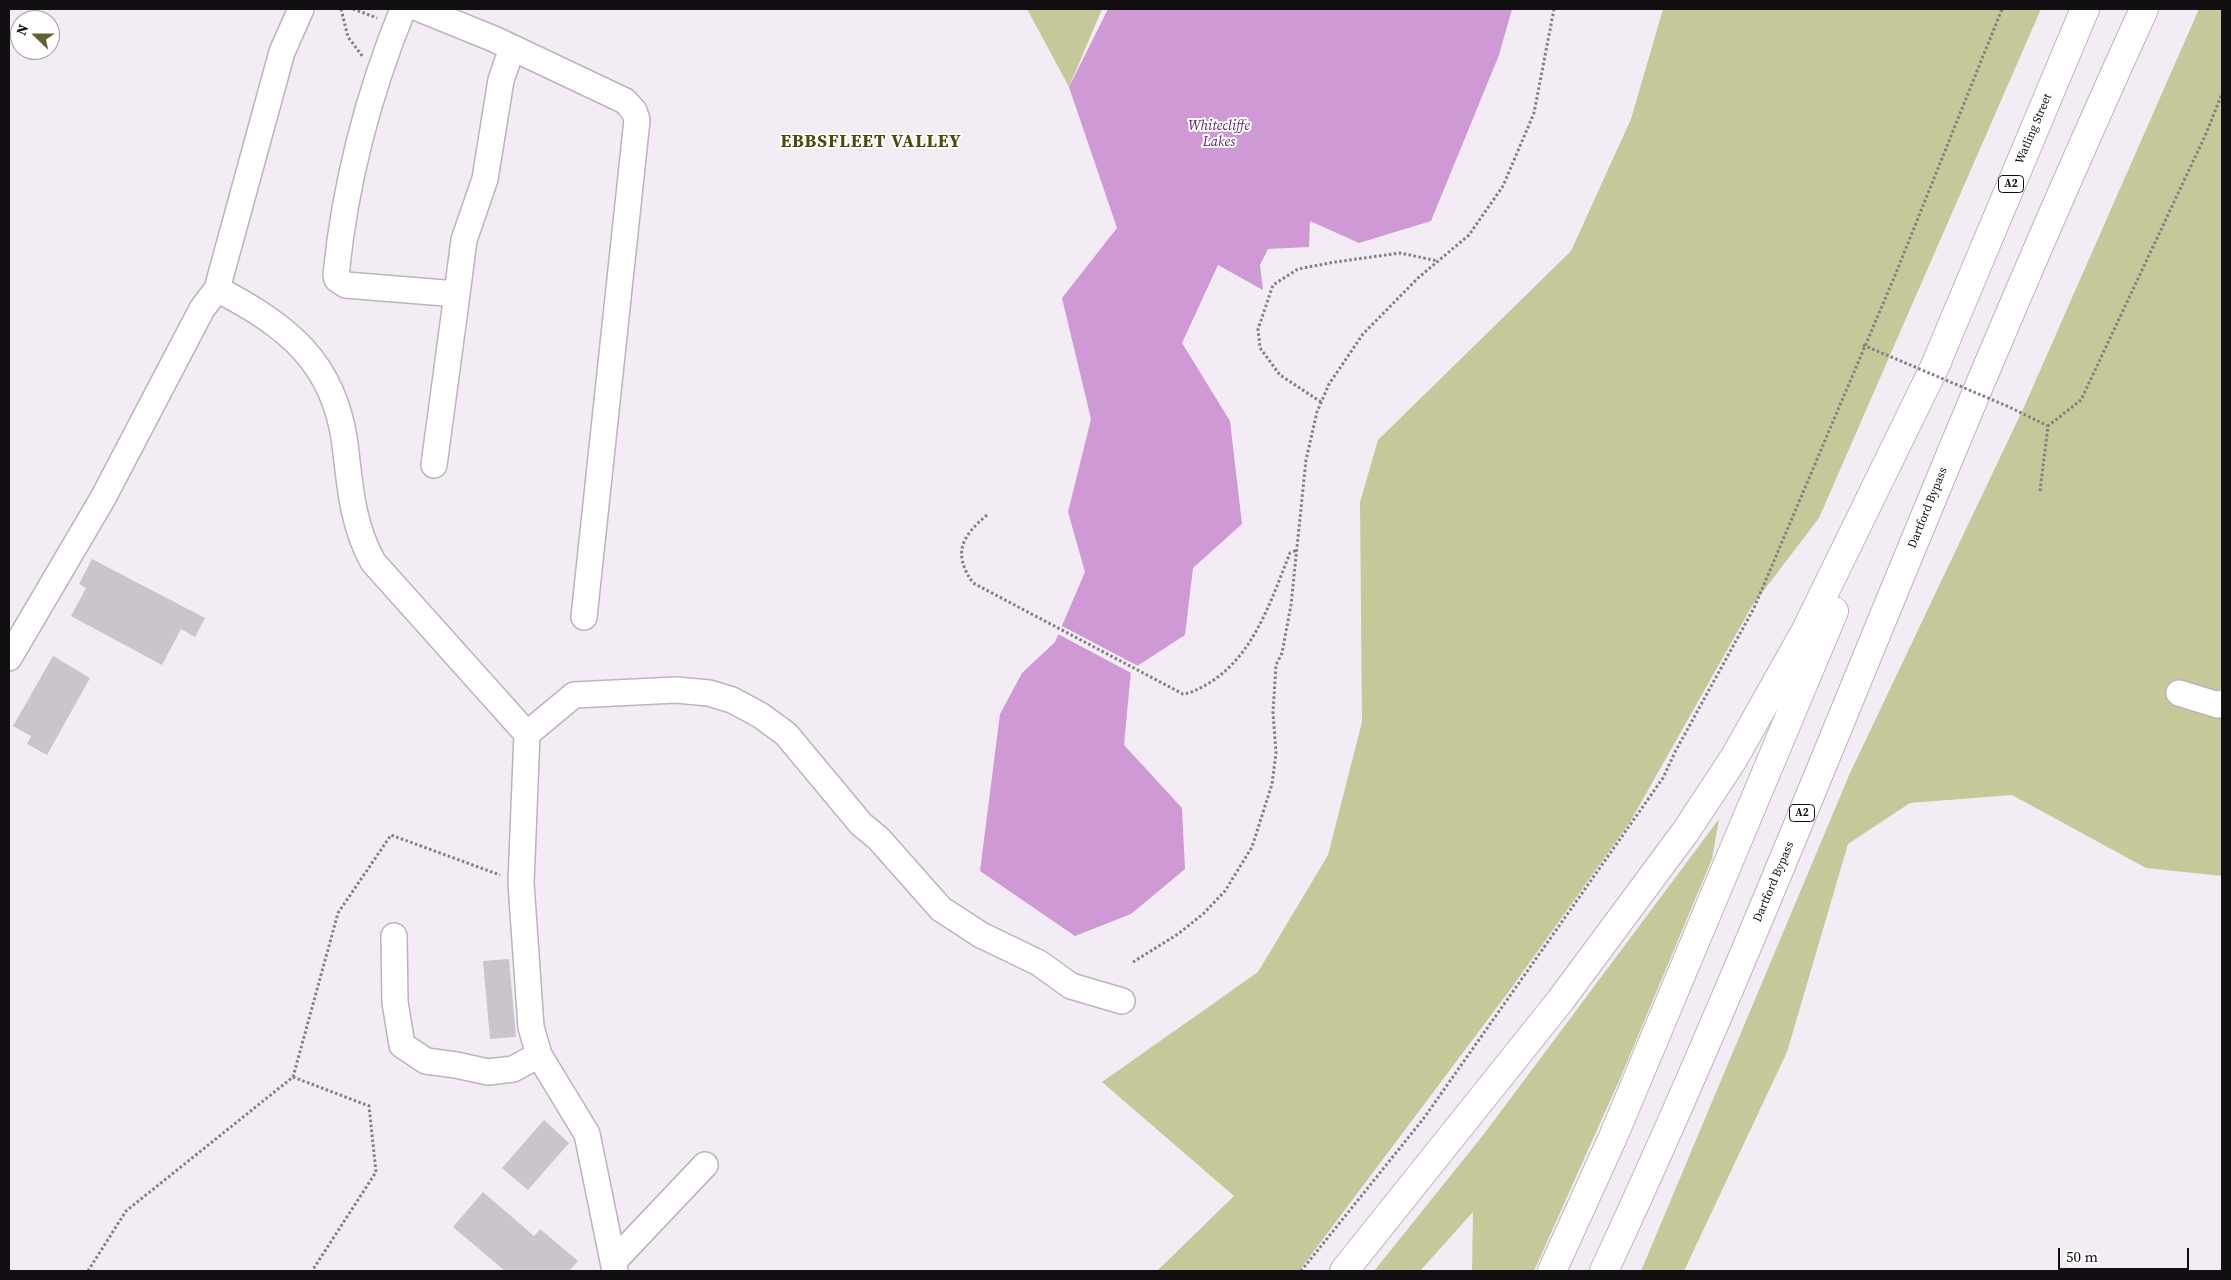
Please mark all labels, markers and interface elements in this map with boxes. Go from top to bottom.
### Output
north arrow [10,10,60,60]
text: N [11,21,33,38]
street label: Watling Street [2013,92,2055,166]
water label: Whitecliffe Lakes [1188,118,1250,150]
district label: EBBSFLEET VALLEY [778,131,964,153]
road number: A2 [1998,175,2024,192]
street label: Dartford Bypass [1905,465,1951,551]
road number: A2 [1790,804,1814,821]
street label: Dartford Bypass [1751,840,1797,924]
scale bar [2061,1238,2192,1270]
text: 50 m [2066,1246,2098,1267]

